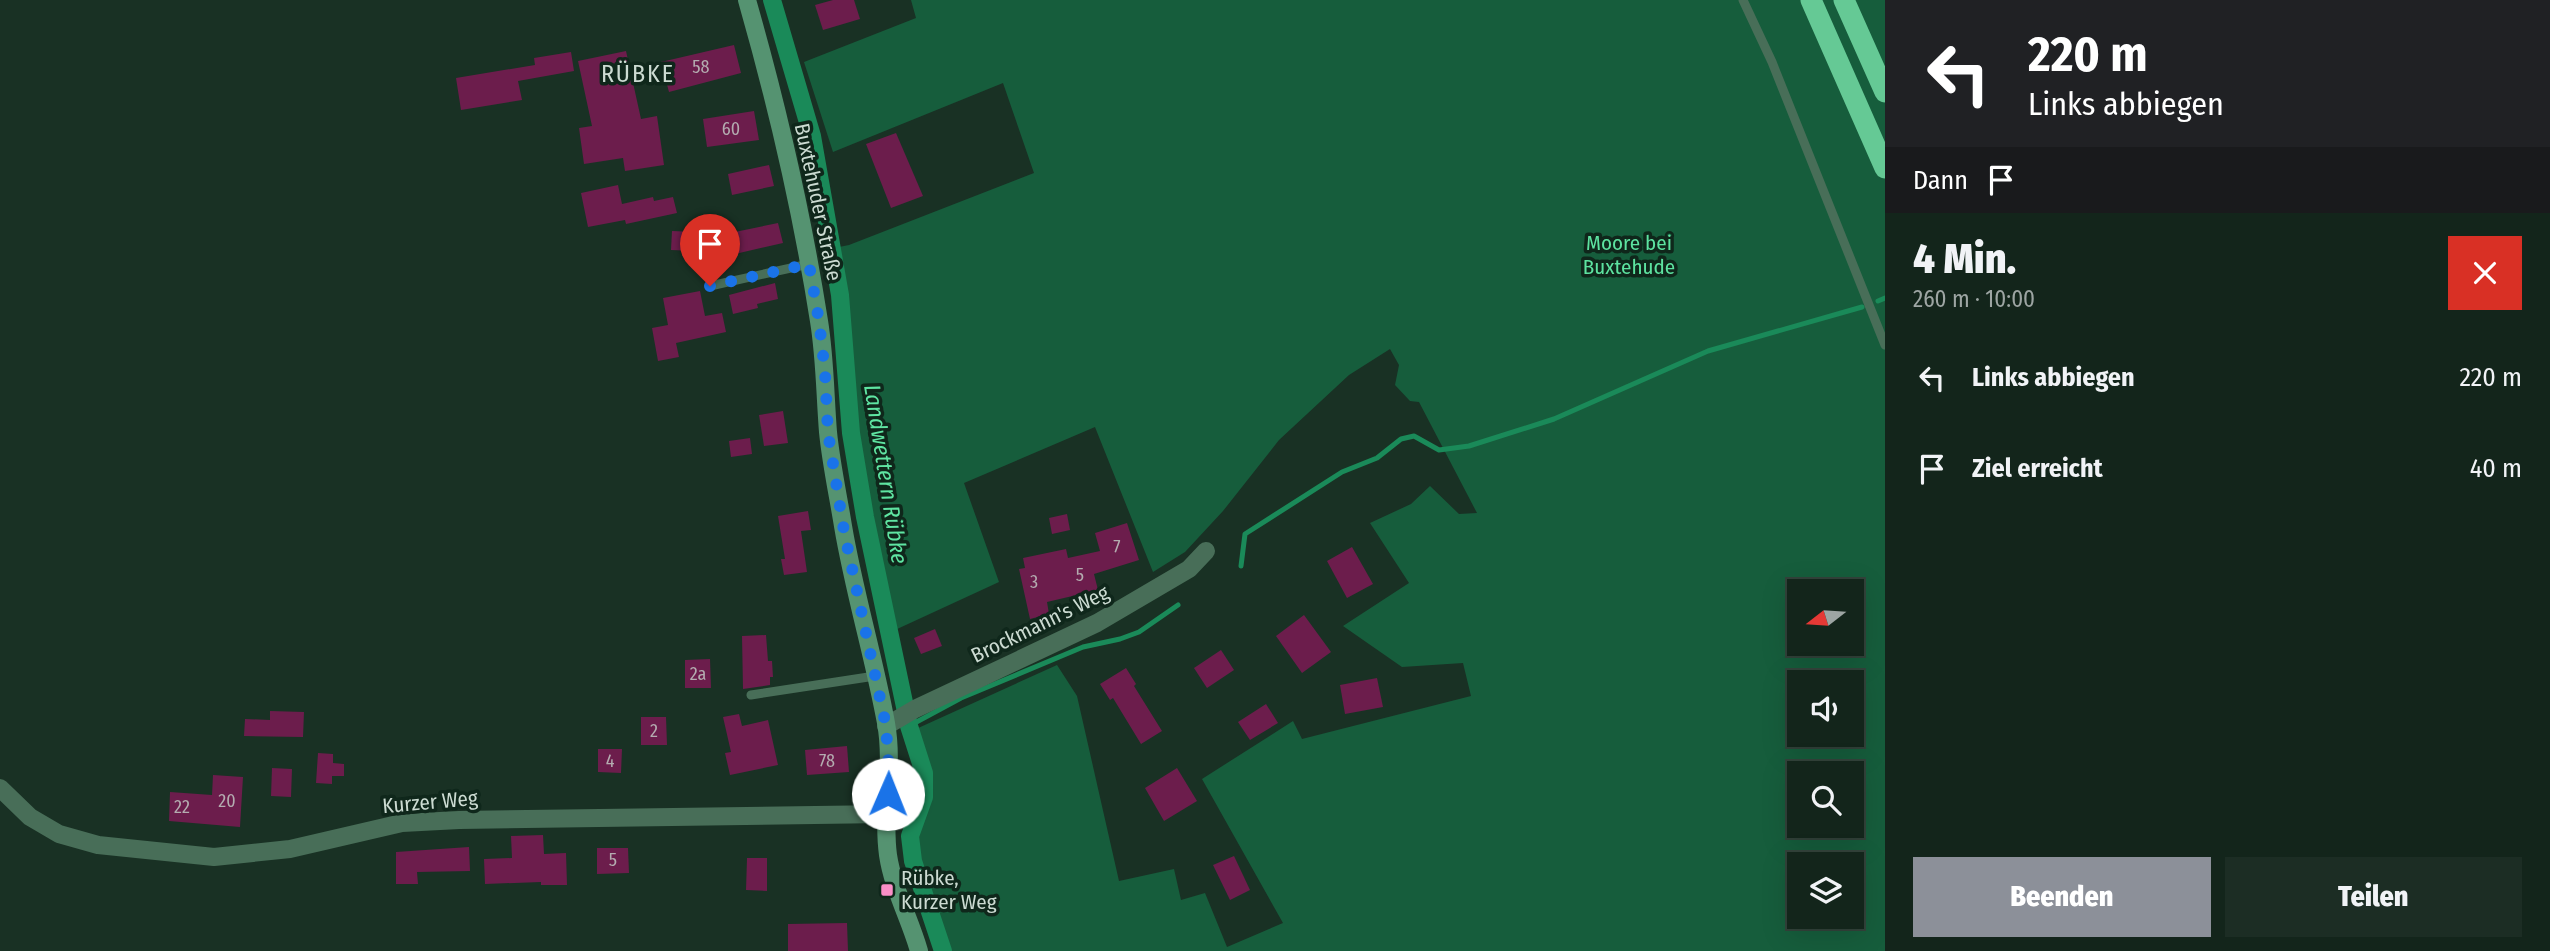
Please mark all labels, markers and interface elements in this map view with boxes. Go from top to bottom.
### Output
text: 220 m [2028,25,2148,84]
icon: left [1913,28,2004,119]
house number: 58 [692,56,710,78]
district label: RÜBKE [601,60,675,88]
text: Links abbiegen [2028,85,2224,123]
house number: 60 [722,118,740,140]
street label: Buxtehuder Straße [789,121,847,283]
icon: arrive [1982,161,2020,199]
text: Dann [1913,165,1968,196]
pin [680,214,740,286]
icon: arrive [691,225,729,263]
park label: Moore bei Buxtehude [1583,230,1675,280]
text: 4 Min. [1913,234,2016,284]
button: close [2448,236,2522,310]
text: 260 m · 10:00 [1913,285,2035,313]
icon: left [1913,359,1951,397]
text: Links abbiegen [1972,362,2135,393]
text: 220 m [2459,362,2522,393]
water label: Landwettern Rübke [858,382,914,566]
icon: arrive [1913,450,1951,488]
text: Ziel erreicht [1972,453,2103,484]
text: 40 m [2470,453,2522,484]
house number: 7 [1113,536,1121,558]
house number: 5 [1076,564,1084,586]
house number: 3 [1030,571,1038,593]
street label: Brockmann's Weg [967,579,1113,669]
north arrow [1787,579,1864,656]
map controls [1787,579,1864,929]
house number: 2a [690,663,706,685]
button: sound [1787,670,1864,747]
house number: 2 [650,720,658,742]
house number: 4 [606,750,615,772]
house number: 78 [819,750,835,772]
position arrow [851,757,925,831]
button: search [1787,761,1864,838]
street label: Kurzer Weg [381,785,479,819]
house number: 20 [218,790,236,812]
house number: 22 [174,796,190,818]
house number: 5 [609,849,617,871]
button: layers [1787,852,1864,929]
button: Beenden [1913,857,2211,937]
button: Teilen [2225,857,2522,937]
place label: Rübke, Kurzer Weg [901,865,997,915]
marker: Rübke, Kurzer Weg [879,882,895,898]

